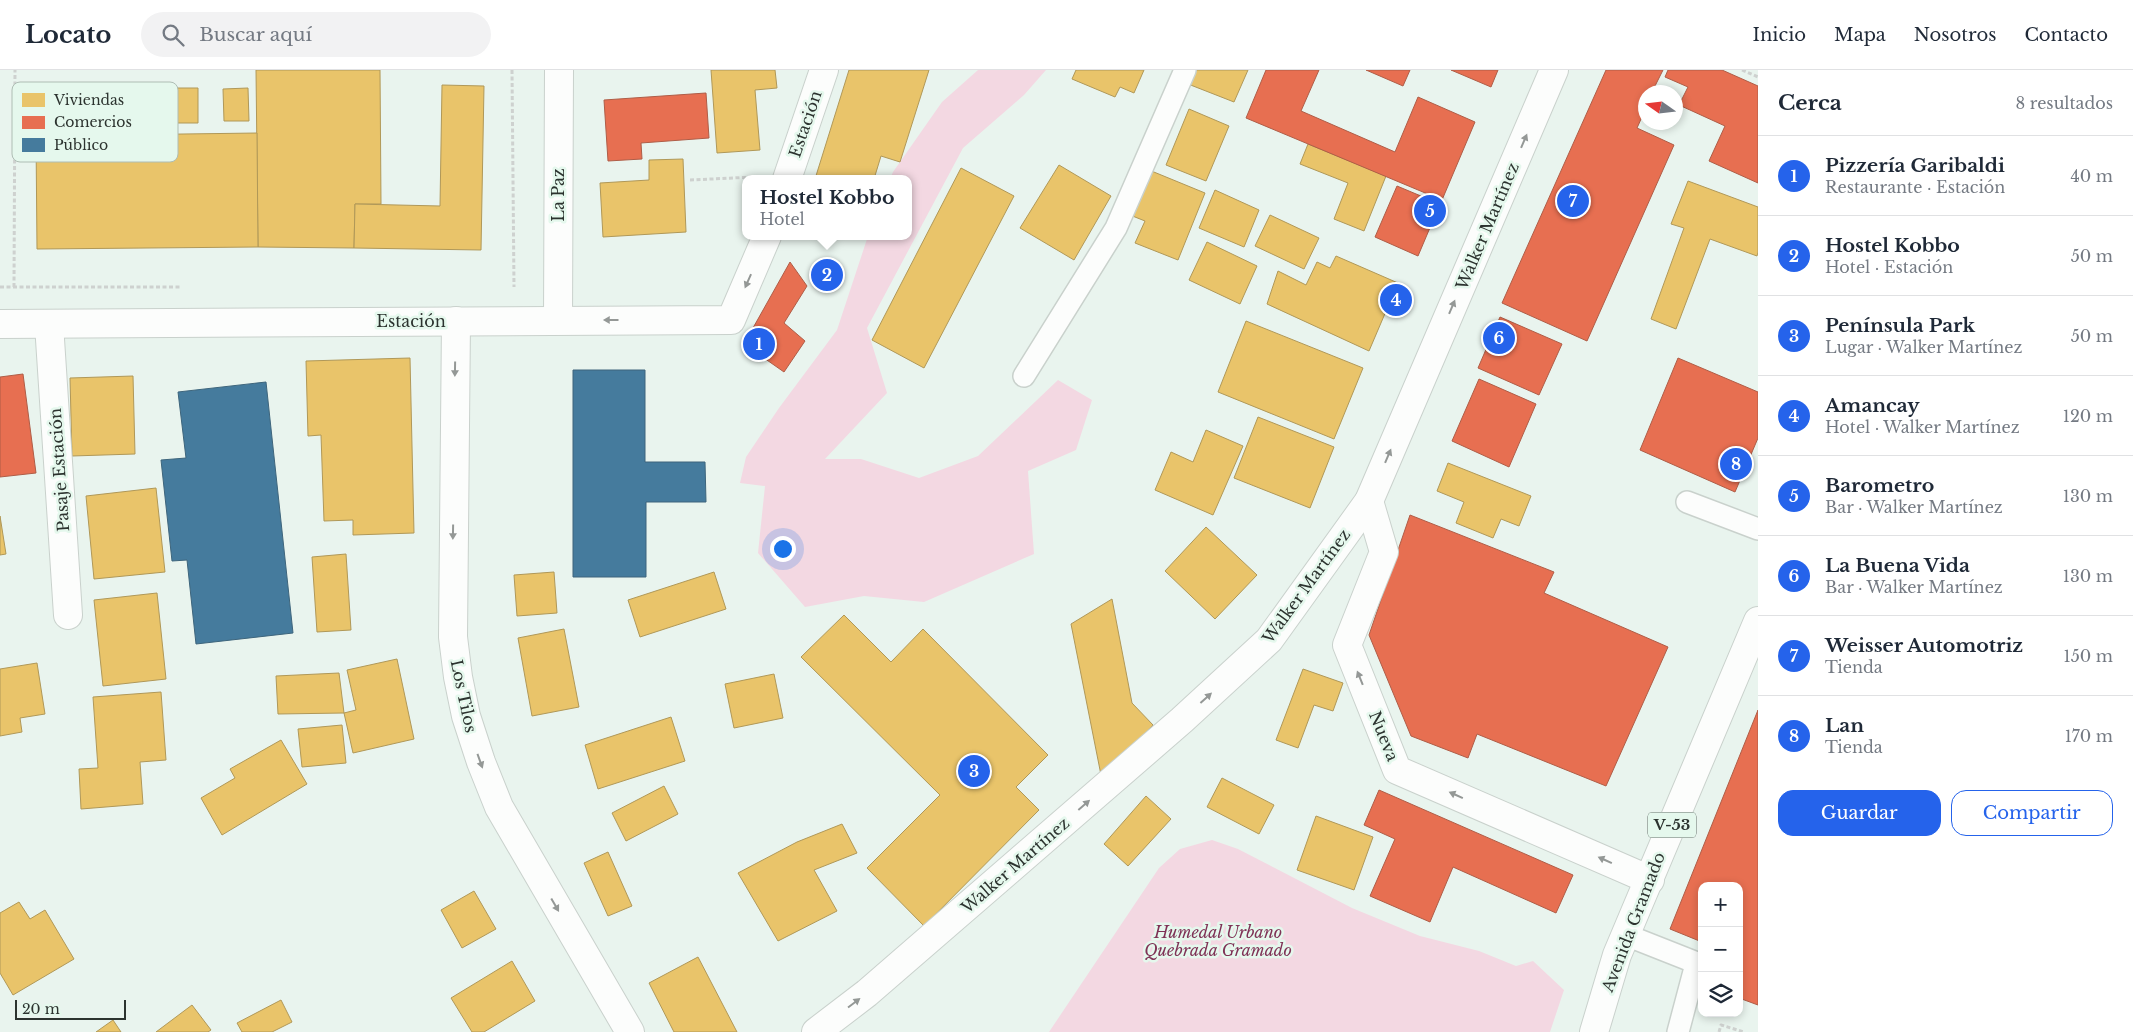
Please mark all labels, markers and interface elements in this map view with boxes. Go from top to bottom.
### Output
search box [141,12,491,57]
text: Locato [25,20,111,49]
icon: search [159,21,187,49]
text: Buscar aquí [199,23,312,46]
text: Inicio [1752,24,1806,46]
text: Mapa [1834,24,1886,46]
text: Nosotros [1914,24,1996,46]
text: Contacto [2024,24,2108,46]
legend [12,82,178,162]
north arrow [1638,85,1683,130]
street label: Estación [784,88,826,160]
text: Cerca [1778,90,1842,116]
text: Viviendas [53,91,124,109]
text: 8 resultados [2015,93,2113,113]
text: Comercios [54,113,132,131]
one-way arrow [1520,134,1528,148]
text: Público [54,136,108,154]
text: Pizzería Garibaldi [1825,154,2005,177]
street label: Walker Martínez [1451,159,1523,294]
text: 1 [1791,166,1797,186]
text: 40 m [2070,166,2113,186]
street label: La Paz [548,168,568,222]
popup [742,175,912,240]
text: Restaurante · Estación [1825,177,2005,197]
pin: 7 [1557,182,1589,220]
text: Hostel Kobbo [760,186,894,209]
pin: 5 [1414,192,1446,230]
text: Hotel [760,209,805,229]
text: Hostel Kobbo [1825,234,1960,257]
text: 2 [1789,246,1799,266]
text: 50 m [2071,246,2113,266]
pin: 2 [811,256,843,294]
text: Hotel · Estación [1825,257,1953,277]
one-way arrow [744,274,752,288]
pin: 4 [1380,281,1412,319]
one-way arrow [1449,300,1457,314]
street label: Estación [376,311,446,331]
text: Península Park [1825,314,1975,337]
one-way arrow [602,316,618,324]
pin: 6 [1483,319,1515,357]
pin: 1 [743,325,775,363]
text: 3 [1789,326,1799,346]
text: 50 m [2071,326,2113,346]
text: Lugar · Walker Martínez [1825,337,2022,357]
one-way arrow [451,362,459,378]
text: Amancay [1825,394,1920,417]
text: 4 [1789,406,1799,426]
text: 120 m [2063,406,2113,426]
street label: Pasaje Estación [45,408,73,532]
text: Hotel · Walker Martínez [1825,417,2020,437]
pin: 8 [1720,445,1752,483]
one-way arrow [1384,448,1392,463]
text: Barometro [1825,474,1934,497]
text: 5 [1789,486,1799,506]
text: 130 m [2063,486,2113,506]
text: Bar · Walker Martínez [1825,497,2003,517]
one-way arrow [449,524,457,540]
street label: Walker Martínez [1257,525,1354,648]
your location [770,536,796,562]
text: La Buena Vida [1825,554,1970,577]
text: 6 [1789,566,1799,586]
text: 130 m [2063,566,2113,586]
text: Bar · Walker Martínez [1825,577,2003,597]
text: Weisser Automotriz [1825,634,2023,657]
text: 7 [1790,646,1798,666]
text: 150 m [2064,646,2113,666]
text: Tienda [1825,657,1883,677]
street label: Los Tilos [447,658,481,734]
one-way arrow [1356,670,1364,685]
one-way arrow [1199,692,1211,704]
street label: Nueva [1365,708,1403,764]
text: Lan [1825,714,1864,737]
text: 8 [1789,726,1799,746]
text: 170 m [2065,726,2113,746]
text: Tienda [1825,737,1883,757]
pin: 3 [958,752,990,790]
one-way arrow [476,754,484,769]
button: Guardar [1778,790,1941,836]
button: Compartir [1951,790,2113,836]
one-way arrow [1449,791,1463,799]
one-way arrow [1077,800,1090,811]
road number: V-53 [1648,812,1696,838]
street label: Walker Martínez [956,813,1073,918]
street label: Avenida Gramado [1597,849,1669,996]
one-way arrow [1598,856,1612,864]
map controls [1698,882,1743,1017]
button: + [1698,882,1743,927]
one-way arrow [551,898,560,911]
park label: Humedal Urbano Quebrada Gramado [1144,922,1292,960]
button: − [1698,927,1743,972]
button: layers [1698,972,1743,1017]
scale bar [15,997,126,1020]
one-way arrow [848,997,861,1008]
text: 20 m [22,1000,60,1018]

